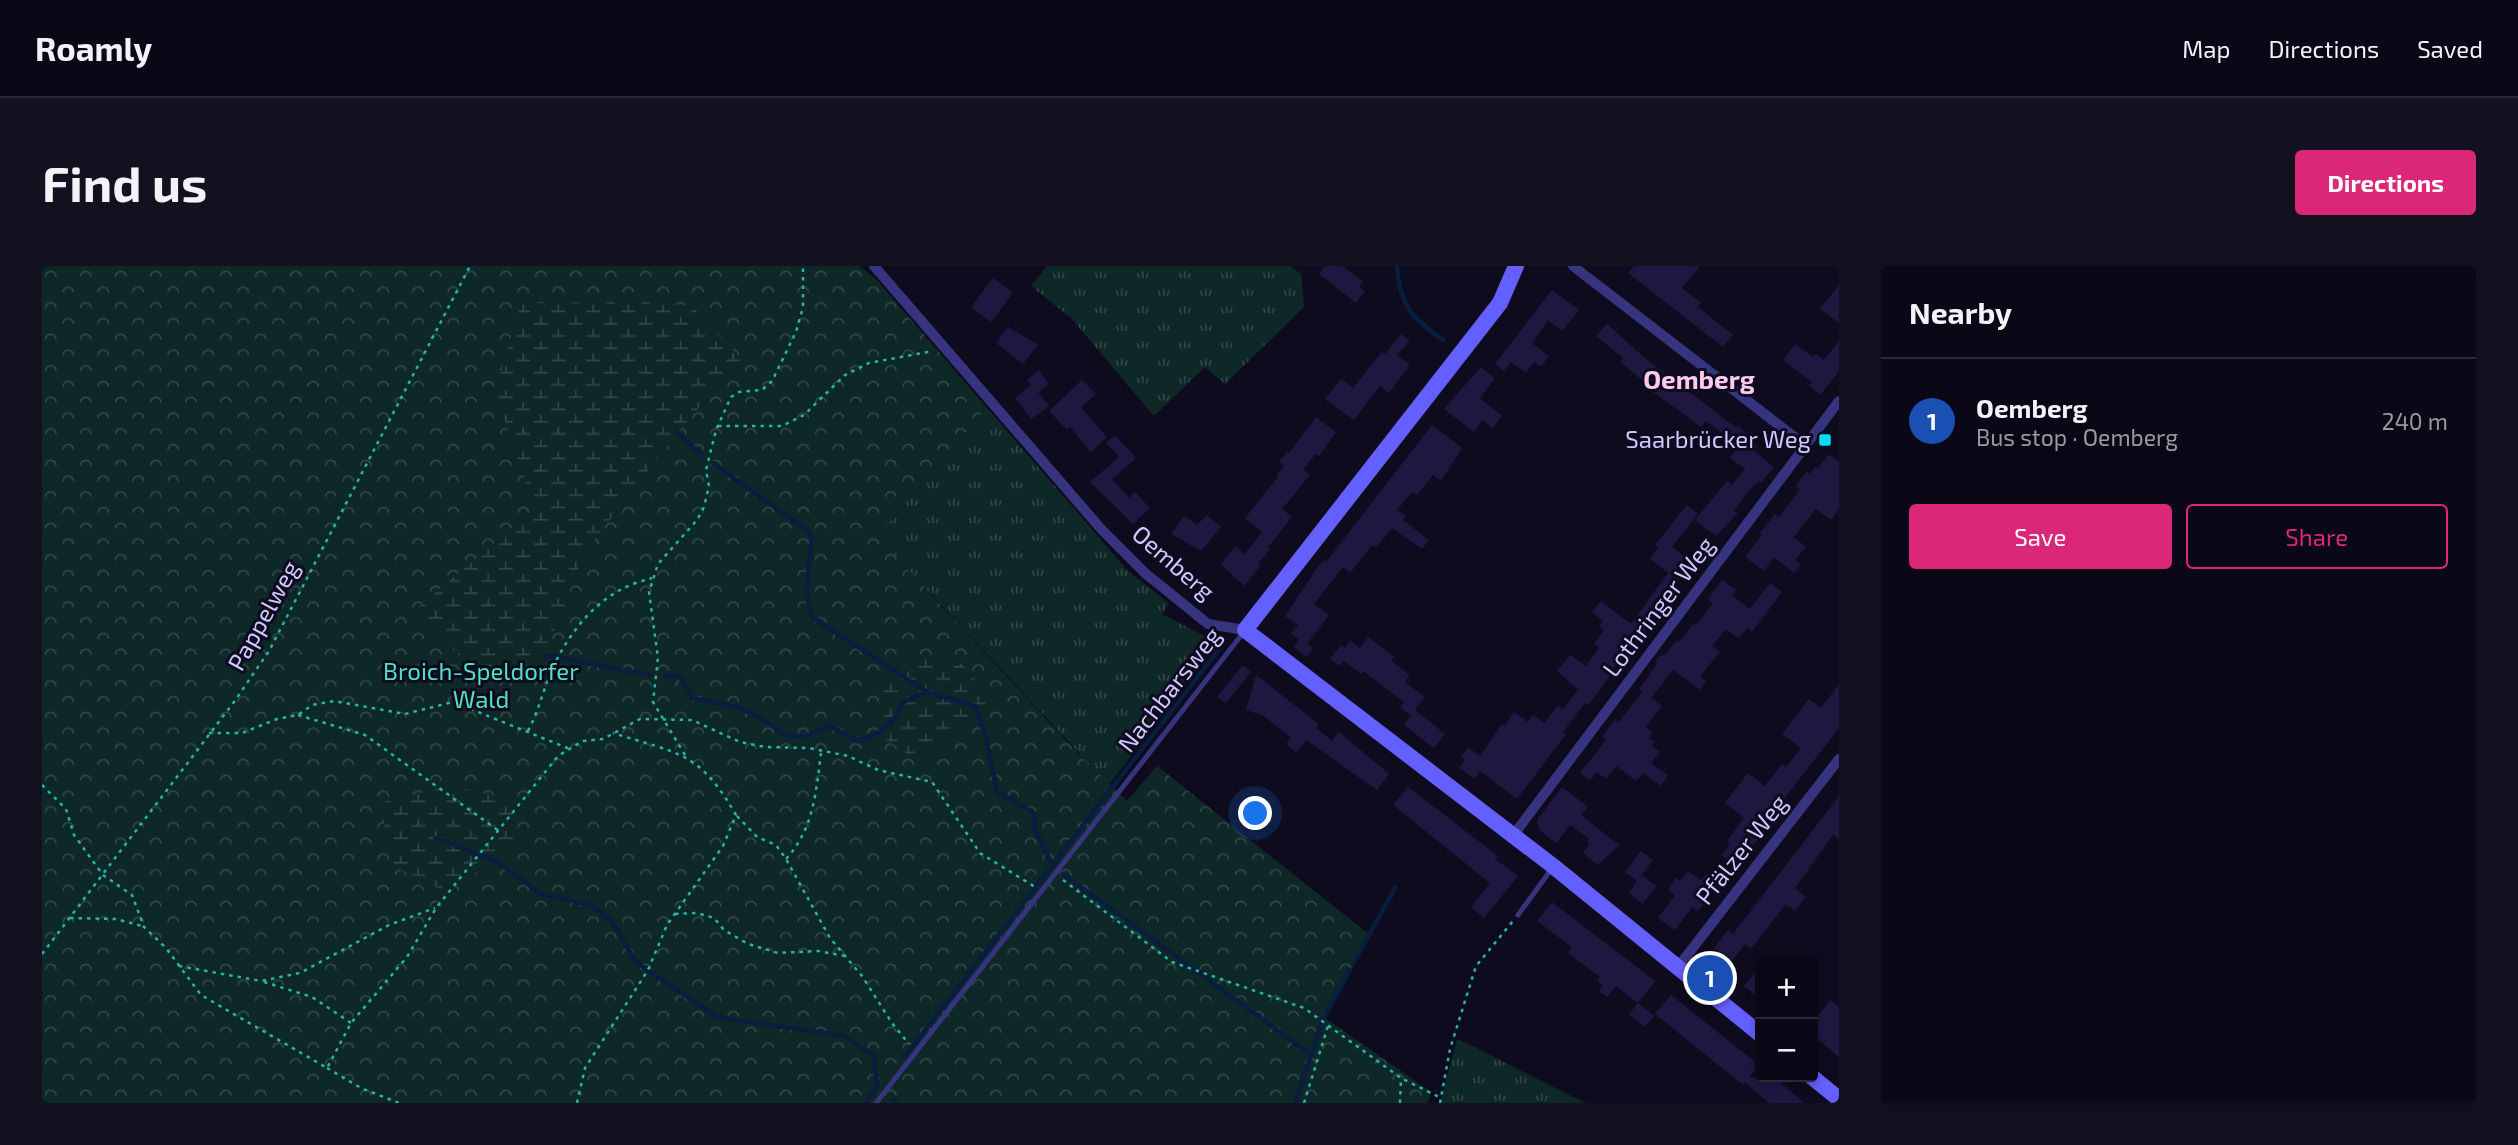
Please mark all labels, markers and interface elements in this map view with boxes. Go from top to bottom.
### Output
text: Roamly [35,28,152,68]
text: Map [2182,34,2230,63]
text: Directions [2268,34,2379,63]
text: Saved [2417,34,2483,63]
button: Directions [2295,150,2476,215]
text: Find us [42,153,207,212]
text: Nearby [1909,294,2012,330]
district label: Oemberg [1643,363,1755,394]
text: Oemberg [1976,392,2088,423]
text: 1 [1927,407,1937,435]
text: 240 m [2382,407,2448,435]
text: Bus stop · Oemberg [1976,423,2178,451]
place label: Saarbrücker Weg [1625,424,1811,453]
marker: Saarbrücker Weg [1817,432,1833,448]
button: Save [1909,504,2172,569]
button: Share [2186,504,2448,569]
street label: Oemberg [1127,518,1221,605]
street label: Lothringer Weg [1596,531,1720,682]
street label: Pappelweg [221,555,305,675]
street label: Nachbarsweg [1111,621,1227,757]
park label: Broich-Speldorfer Wald [383,656,579,713]
street label: Pfälzer Weg [1689,788,1793,910]
your location [1238,796,1272,830]
pin: 1 [1687,952,1733,1004]
map controls [1755,956,1818,1082]
button: + [1755,956,1818,1019]
button: − [1755,1019,1818,1082]

